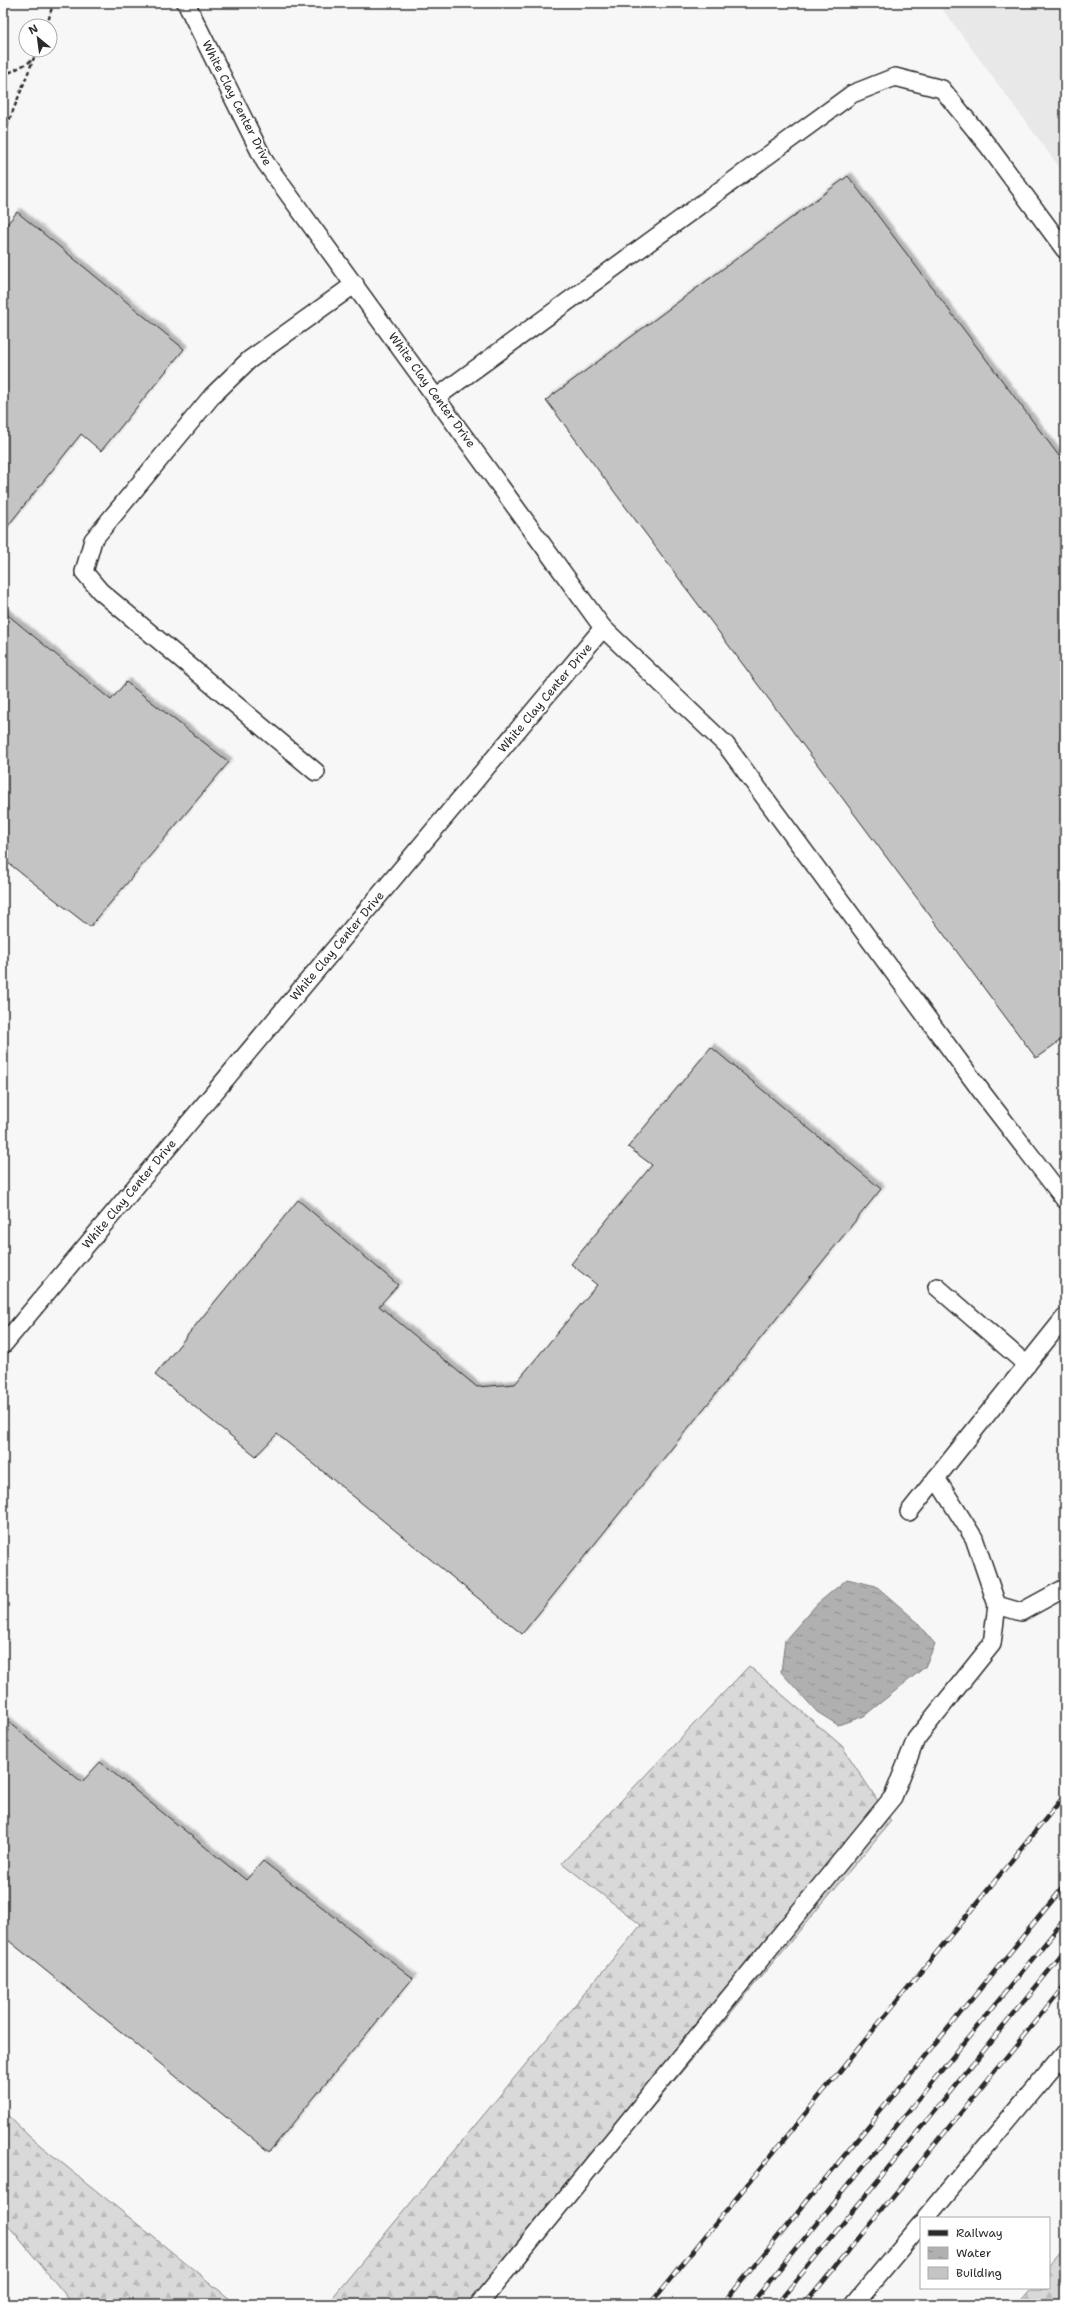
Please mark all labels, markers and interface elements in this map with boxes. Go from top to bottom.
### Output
north arrow [18,18,58,58]
text: N [26,21,41,38]
street label: White Clay Center Drive [198,38,276,169]
street label: White Clay Center Drive [385,329,479,451]
street label: White Clay Center Drive [494,640,596,756]
street label: White Clay Center Drive [286,888,388,1004]
street label: White Clay Center Drive [78,1136,180,1252]
legend [920,2217,1050,2289]
text: Railway [956,2225,1003,2241]
text: Water [956,2245,992,2261]
text: Building [956,2265,1002,2281]

